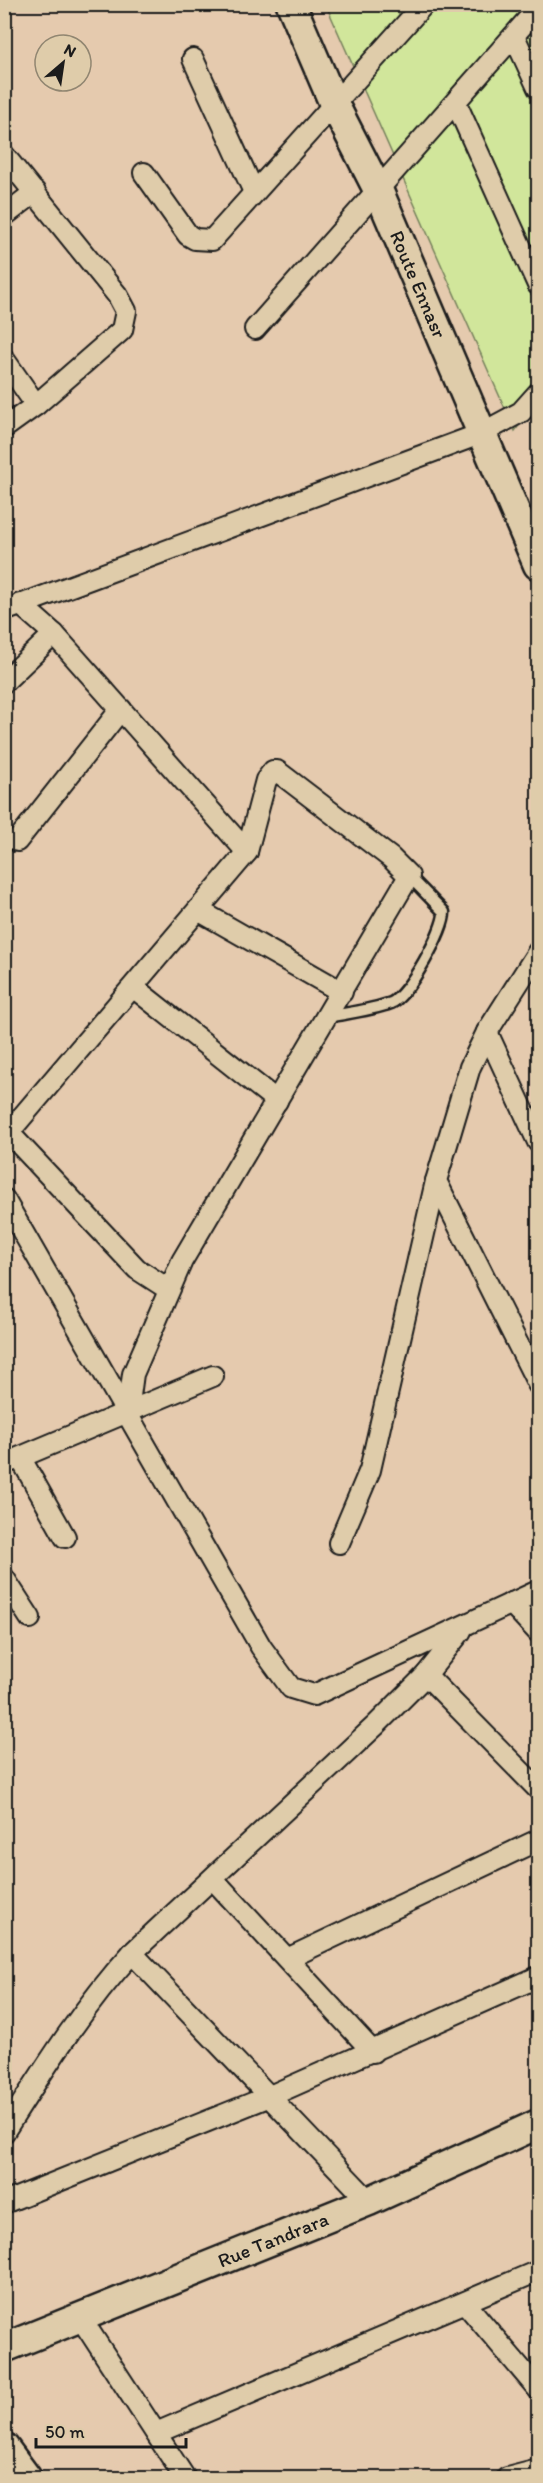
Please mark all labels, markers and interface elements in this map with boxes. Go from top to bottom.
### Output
north arrow [33,33,93,93]
text: N [61,39,79,61]
street label: Route Ennasr [385,227,452,342]
street label: Rue Tandrara [214,2207,332,2273]
scale bar [36,2411,186,2449]
text: 50 m [45,2421,85,2443]

